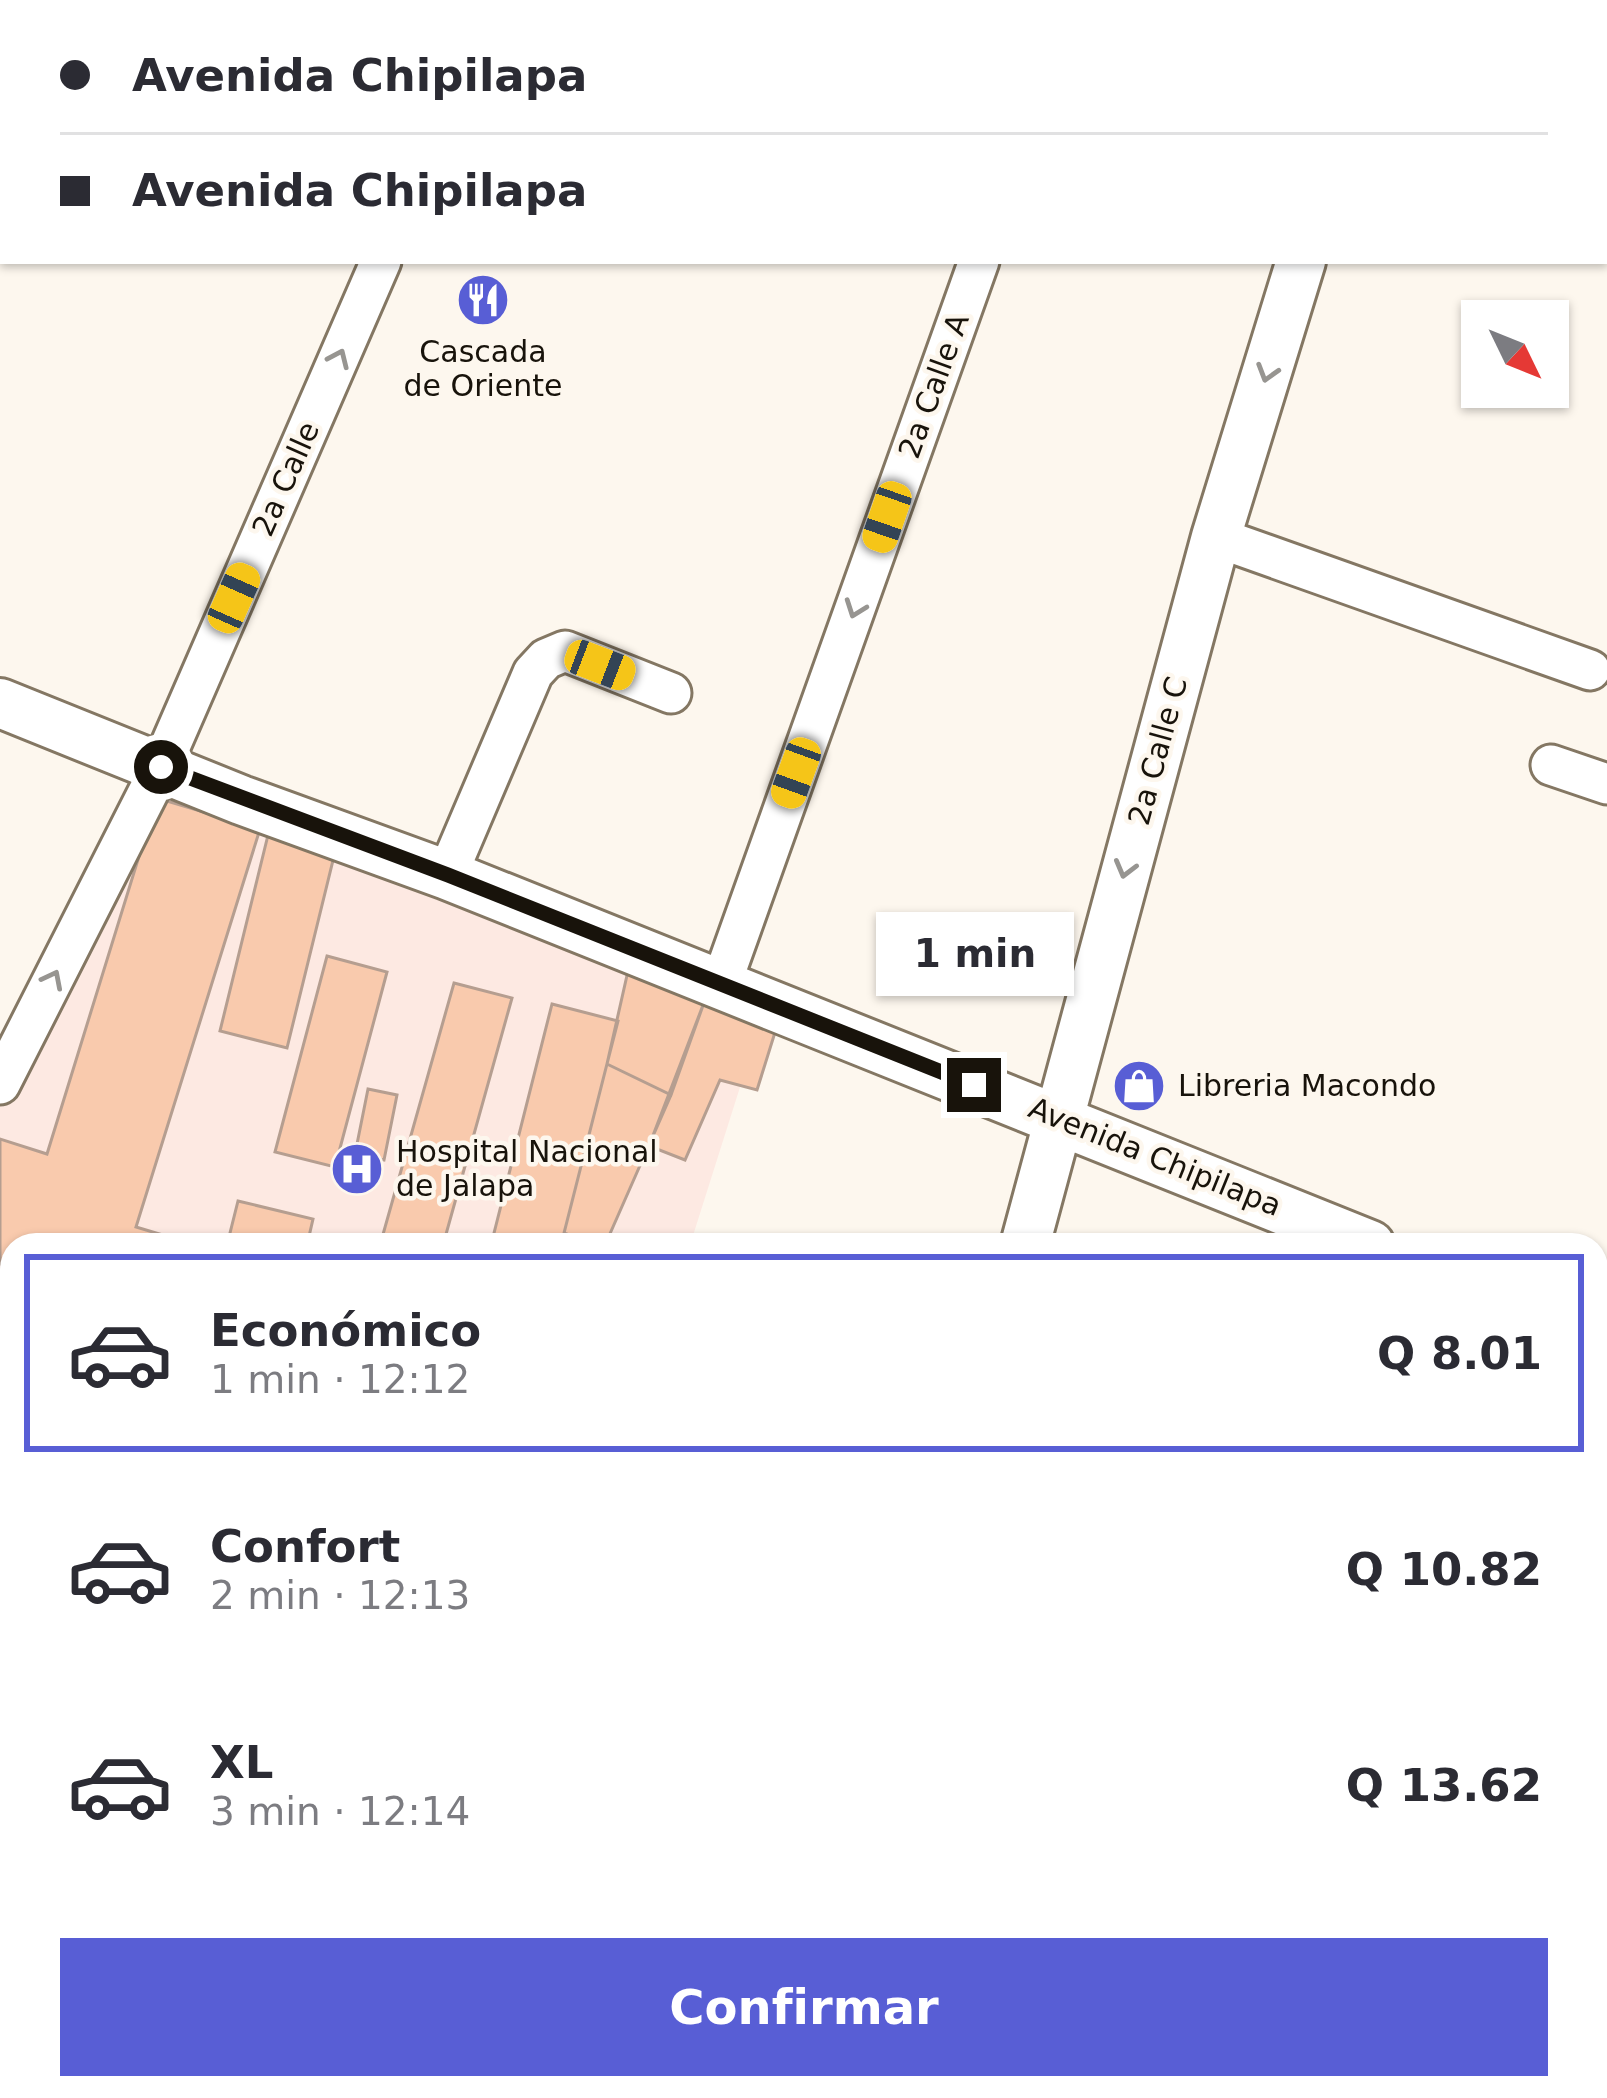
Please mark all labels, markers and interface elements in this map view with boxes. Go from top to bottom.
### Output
text: Avenida Chipilapa [132,49,587,102]
text: Avenida Chipilapa [132,164,587,217]
restaurant icon: Cascada de Oriente [455,272,511,328]
north arrow [1461,300,1569,408]
map controls [1461,300,1569,408]
street label: 2a Calle A [891,308,976,463]
place label: Cascada de Oriente [403,334,563,403]
one-way arrow [325,349,349,370]
one-way arrow [1256,362,1281,383]
street label: 2a Calle [245,416,326,541]
car [858,477,916,557]
car [203,558,265,638]
one-way arrow [845,597,869,618]
car [560,635,640,695]
street label: 2a Calle C [1121,673,1194,829]
car [767,733,825,813]
route start [134,740,188,794]
one-way arrow [1115,858,1140,879]
callout: 1 min [875,911,1073,995]
text: 1 min [914,931,1036,976]
one-way arrow [38,970,62,991]
route end [947,1058,1001,1112]
shop icon: Libreria Macondo [1111,1058,1167,1114]
place label: Libreria Macondo [1178,1068,1436,1103]
street label: Avenida Chipilapa [1024,1090,1286,1223]
place label: Hospital Nacional de Jalapa [396,1134,658,1203]
hospital icon: Hospital Nacional de Jalapa [329,1141,385,1197]
icon: car [66,1299,174,1407]
text: Económico [210,1304,481,1357]
text: Q 8.01 [1377,1327,1542,1380]
text: 1 min · 12:12 [210,1357,470,1402]
icon: car [66,1515,174,1623]
text: Confort [210,1520,400,1573]
text: Q 10.82 [1346,1543,1542,1596]
text: 2 min · 12:13 [210,1573,470,1618]
icon: car [66,1731,174,1839]
text: XL [210,1736,273,1789]
text: Q 13.62 [1346,1759,1542,1812]
text: 3 min · 12:14 [210,1789,470,1834]
button: Confirmar [60,1938,1548,2076]

